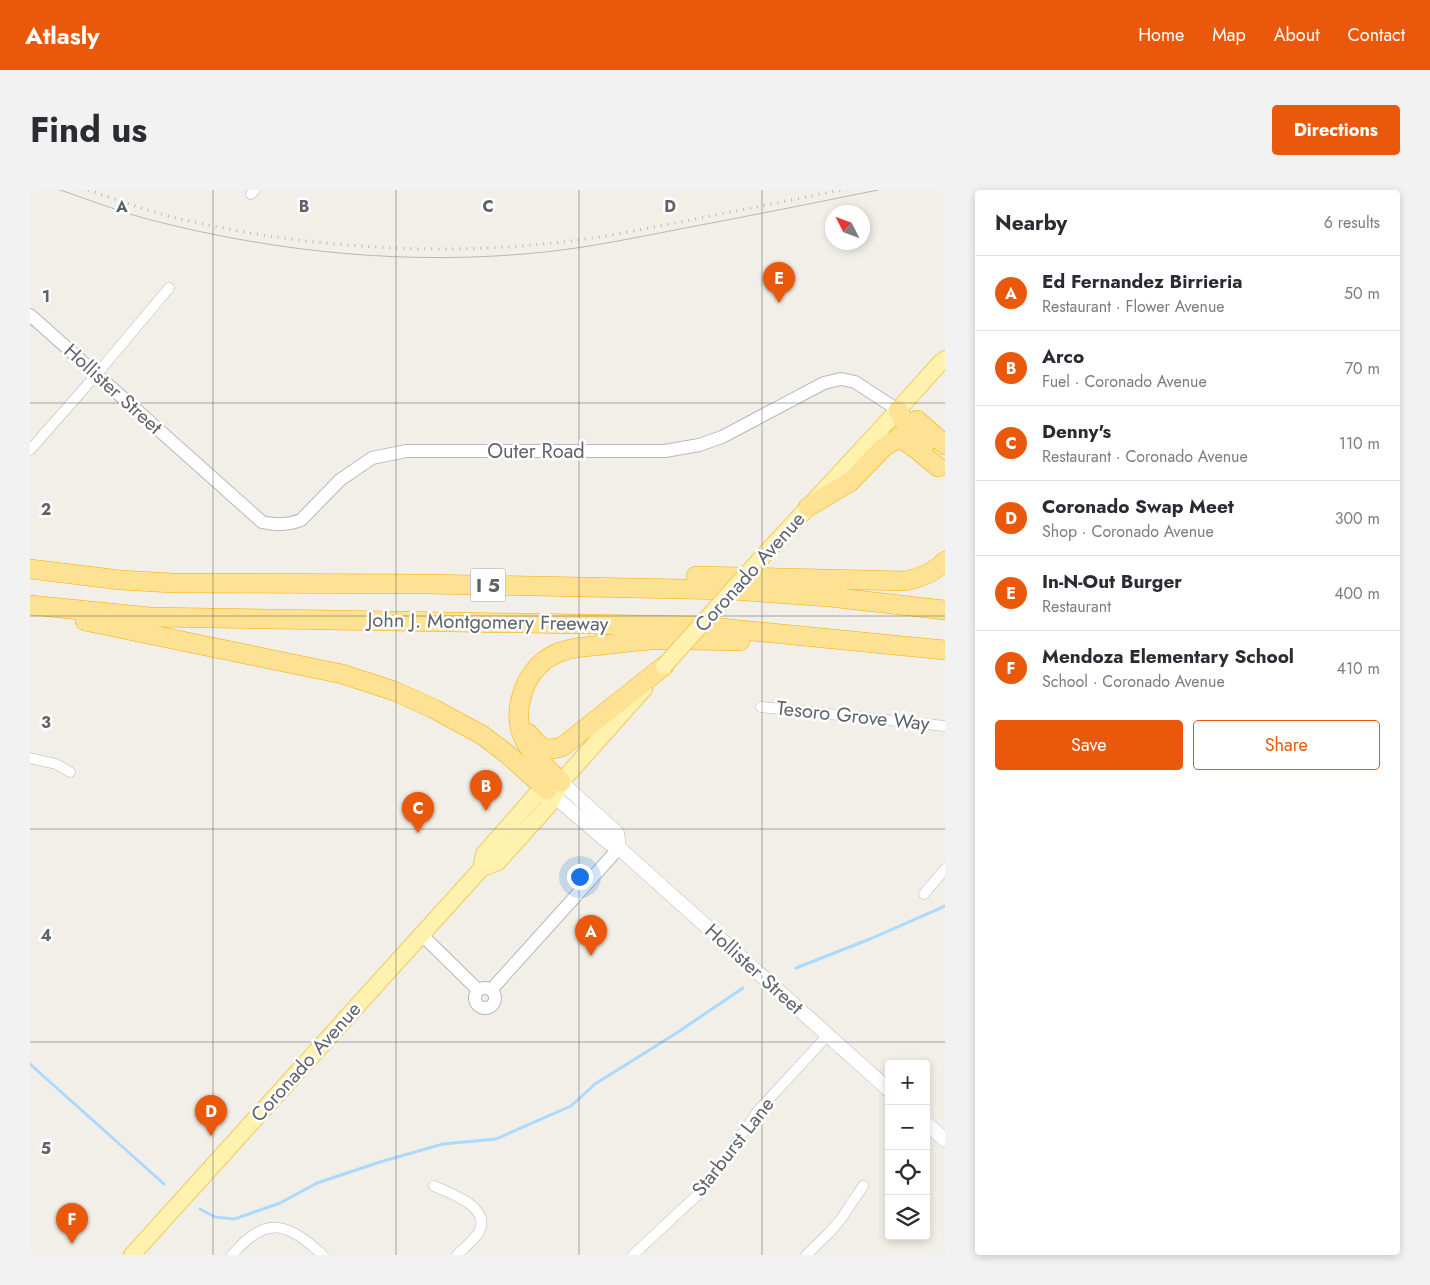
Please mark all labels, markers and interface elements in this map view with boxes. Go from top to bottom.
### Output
text: Atlasly [25,18,100,53]
text: Home [1138,22,1184,48]
text: Map [1212,22,1246,48]
text: About [1274,22,1319,48]
text: Contact [1347,22,1405,48]
text: Find us [30,105,147,155]
button: Directions [1272,105,1400,155]
text: A [115,195,128,218]
text: B [299,195,309,218]
text: C [482,195,494,218]
text: D [664,195,676,218]
north arrow [825,205,870,250]
text: Nearby [995,208,1067,238]
text: 6 results [1324,211,1380,234]
pin: E [763,262,795,303]
text: Ed Fernandez Birrieria [1042,268,1242,295]
text: A [1005,282,1017,305]
text: 50 m [1344,282,1380,305]
text: 1 [42,285,50,308]
text: Restaurant · Flower Avenue [1042,295,1225,318]
street label: Hollister Street [57,337,169,441]
text: Arco [1042,343,1084,370]
text: B [1006,357,1016,380]
text: 70 m [1345,357,1380,380]
text: Fuel · Coronado Avenue [1042,370,1207,393]
text: Denny's [1042,418,1111,445]
text: C [1005,432,1017,455]
text: 110 m [1339,432,1380,455]
street label: Outer Road [487,437,585,466]
text: Restaurant · Coronado Avenue [1042,445,1248,468]
text: Coronado Swap Meet [1042,493,1234,520]
text: 2 [41,498,51,521]
street label: Coronado Avenue [688,506,812,638]
text: D [1005,507,1017,530]
text: 300 m [1335,507,1380,530]
text: Shop · Coronado Avenue [1042,520,1214,543]
road number: I 5 [470,568,506,602]
text: In-N-Out Burger [1042,568,1182,595]
text: E [1006,582,1016,605]
text: 400 m [1334,582,1380,605]
text: Restaurant [1042,595,1111,618]
street label: John J. Montgomery Freeway [364,605,609,639]
text: Mendoza Elementary School [1042,643,1294,670]
text: F [1007,657,1015,680]
text: 410 m [1337,657,1380,680]
text: School · Coronado Avenue [1042,670,1225,693]
street label: Tesoro Grove Way [775,694,931,738]
text: 3 [41,711,51,734]
button: Save [995,720,1183,770]
button: Share [1193,720,1380,770]
pin: B [470,770,502,811]
pin: C [402,792,434,833]
your location [567,864,593,890]
pin: A [575,915,607,956]
street label: Hollister Street [698,917,810,1021]
text: 4 [40,924,52,947]
street label: Coronado Avenue [244,996,368,1128]
map controls [885,1060,930,1240]
button: + [885,1060,930,1105]
street label: Starburst Lane [685,1091,781,1203]
pin: D [195,1095,227,1136]
button: − [885,1105,930,1150]
text: 5 [41,1137,51,1160]
button: locate [885,1150,930,1195]
button: layers [885,1195,930,1240]
pin: F [56,1203,88,1244]

